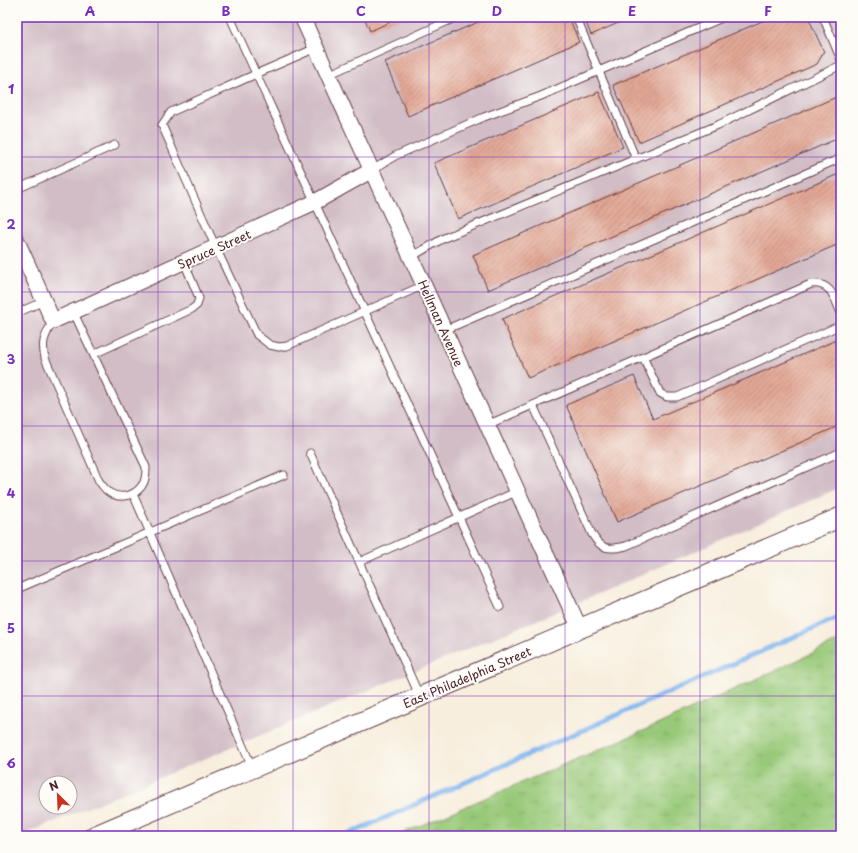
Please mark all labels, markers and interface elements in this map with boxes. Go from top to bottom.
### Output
text: A [85,1,95,20]
text: B [222,1,231,20]
text: C [356,1,366,20]
text: D [492,1,502,20]
text: E [628,1,636,20]
text: F [764,1,772,20]
text: 1 [8,79,14,98]
text: 2 [6,214,16,233]
street label: Spruce Street [174,225,254,273]
street label: Hellman Avenue [414,277,468,369]
text: 3 [7,349,16,368]
text: 4 [7,483,16,502]
text: 5 [7,618,15,637]
street label: East Philadelphia Street [400,642,534,712]
text: 6 [6,753,16,772]
north arrow [38,775,78,815]
text: N [46,776,61,795]

